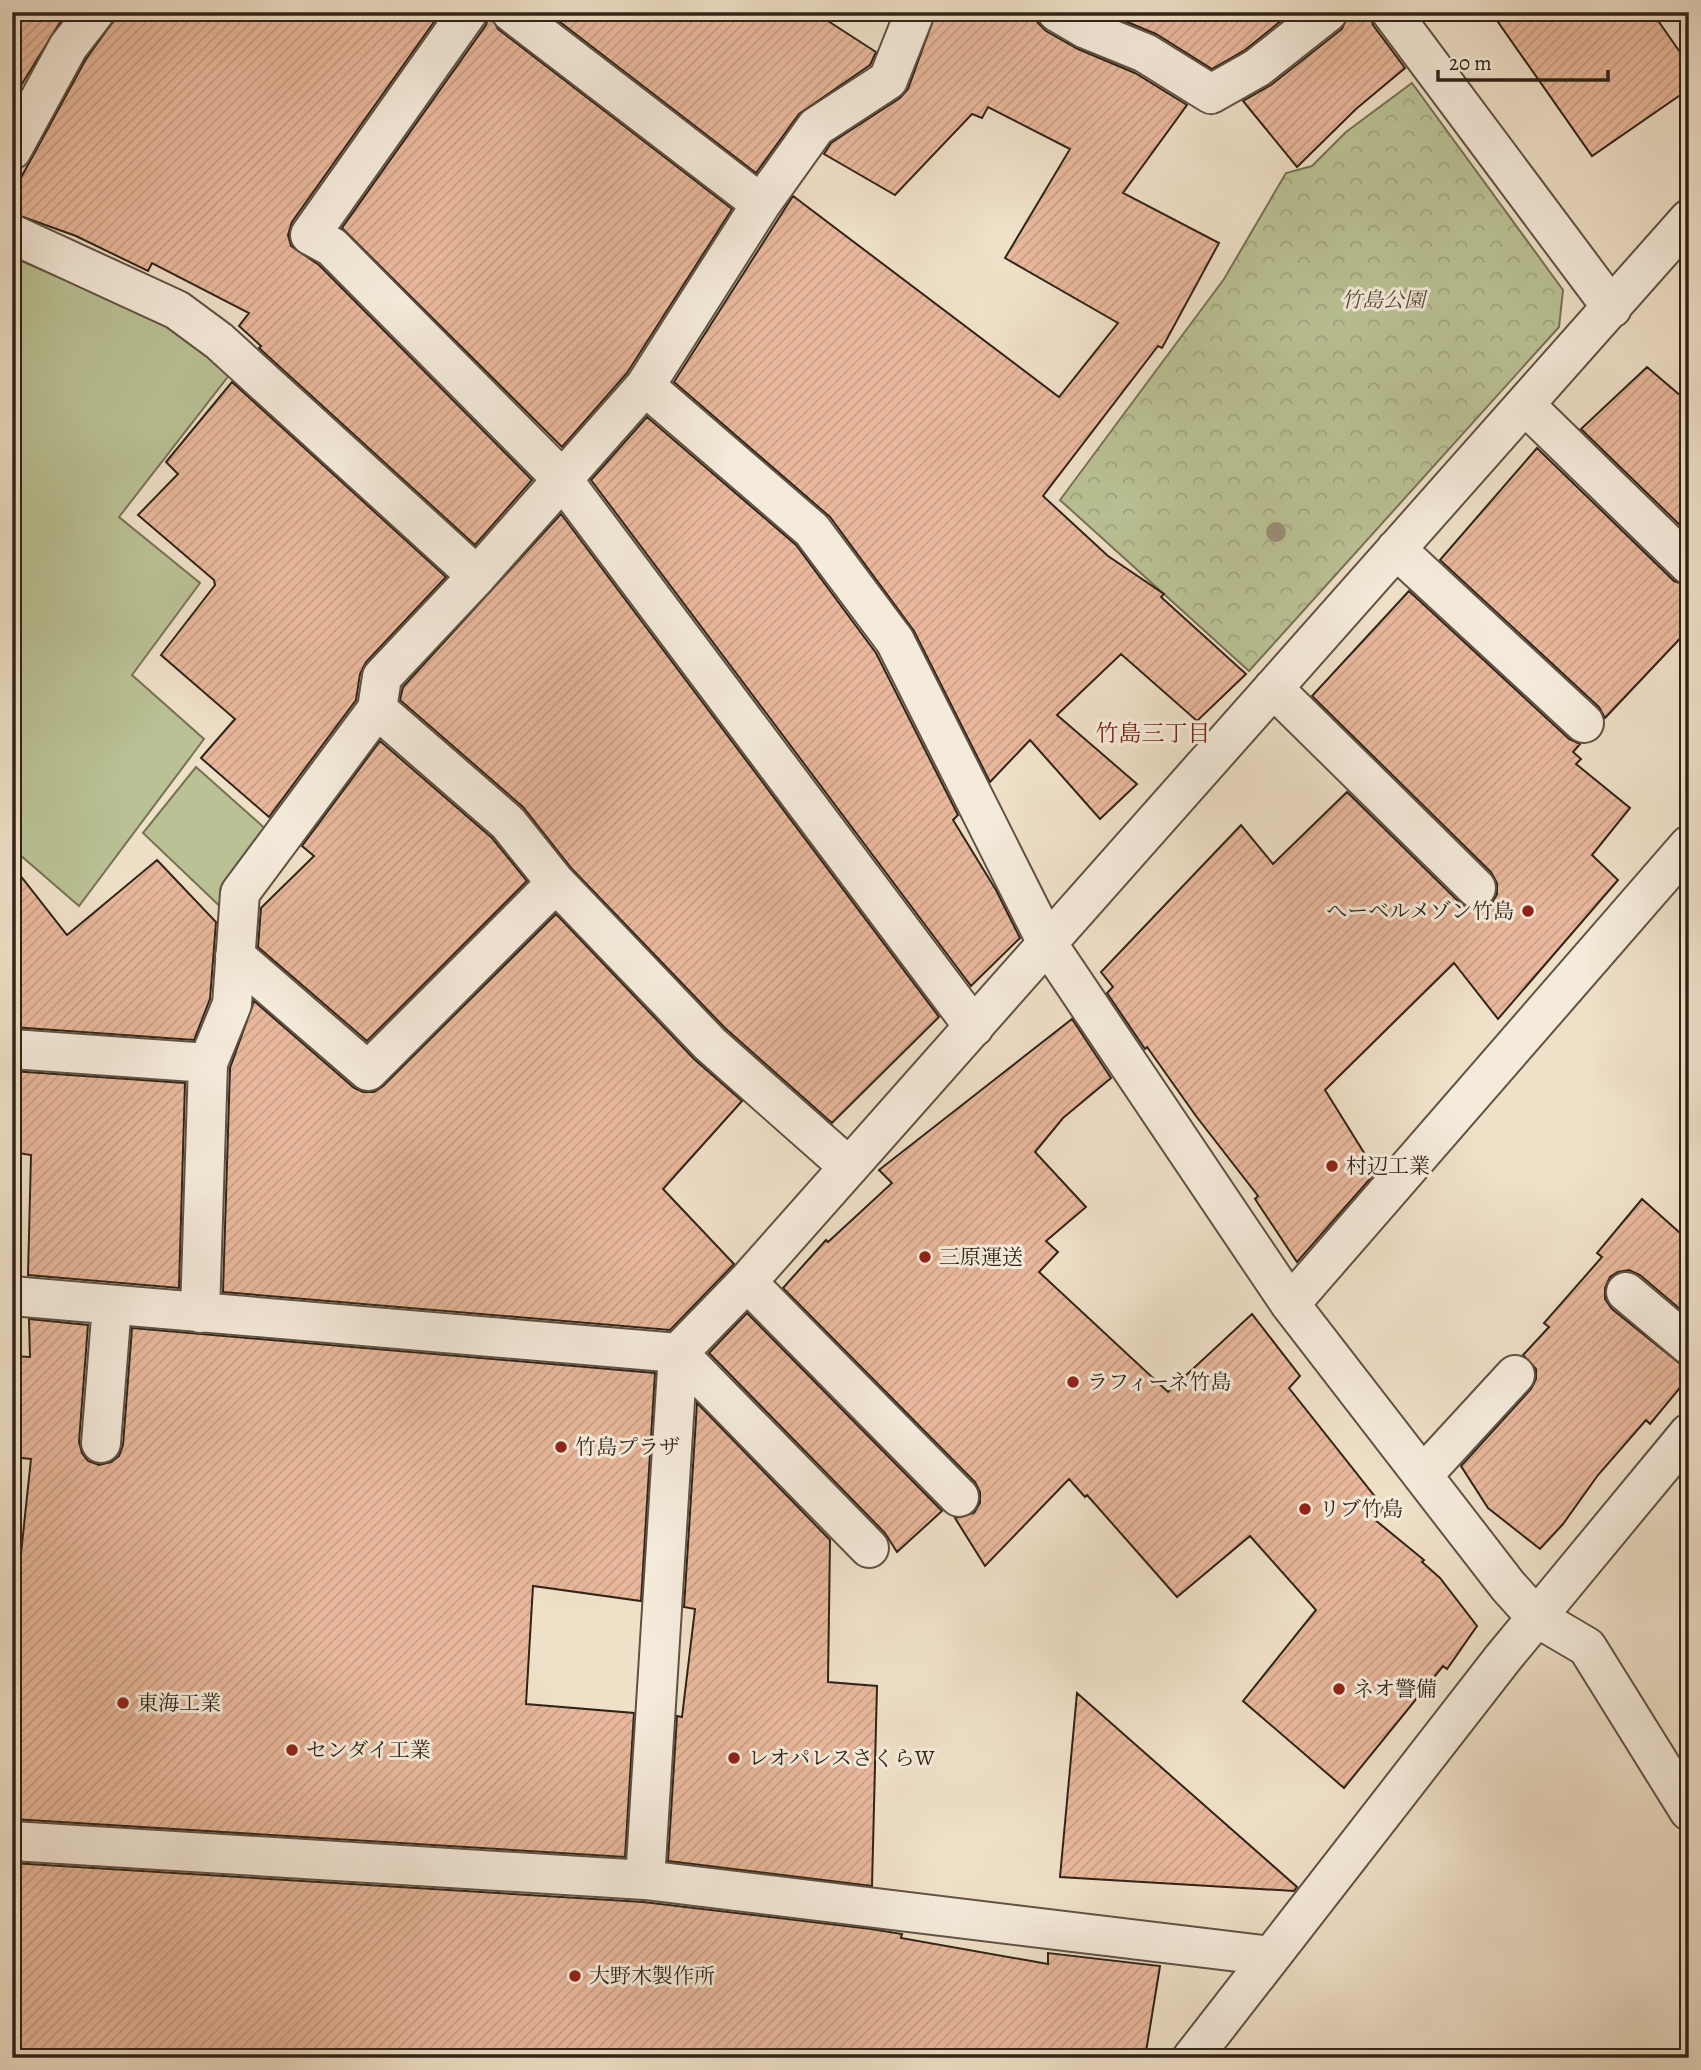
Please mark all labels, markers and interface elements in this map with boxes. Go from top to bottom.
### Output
scale bar [1438,38,1608,82]
text: 20 m [1449,49,1492,77]
park label: 竹島公園 [1341,286,1428,314]
district label: 竹島三丁目 [1096,718,1211,749]
place label: へーベルメゾン竹島 [1326,897,1514,925]
marker: へーベルメゾン竹島 [1520,903,1536,919]
place label: 村辺工業 [1346,1152,1430,1180]
marker: 村辺工業 [1324,1158,1340,1174]
place label: 三原運送 [939,1243,1023,1271]
marker: 三原運送 [917,1249,933,1265]
place label: ラフィーネ竹島 [1087,1368,1231,1396]
marker: ラフィーネ竹島 [1065,1374,1081,1390]
place label: 竹島プラザ [575,1433,680,1461]
marker: 竹島プラザ [553,1439,569,1455]
place label: リブ竹島 [1319,1495,1403,1523]
marker: リブ竹島 [1297,1501,1313,1517]
place label: ネオ警備 [1353,1675,1437,1703]
marker: ネオ警備 [1331,1681,1347,1697]
place label: 東海工業 [137,1689,221,1717]
marker: 東海工業 [115,1695,131,1711]
place label: センダイ工業 [306,1736,431,1764]
marker: センダイ工業 [284,1742,300,1758]
place label: レオパレスさくらW [748,1744,935,1772]
marker: レオパレスさくらW [726,1750,742,1766]
place label: 大野木製作所 [589,1962,715,1990]
marker: 大野木製作所 [567,1968,583,1984]

